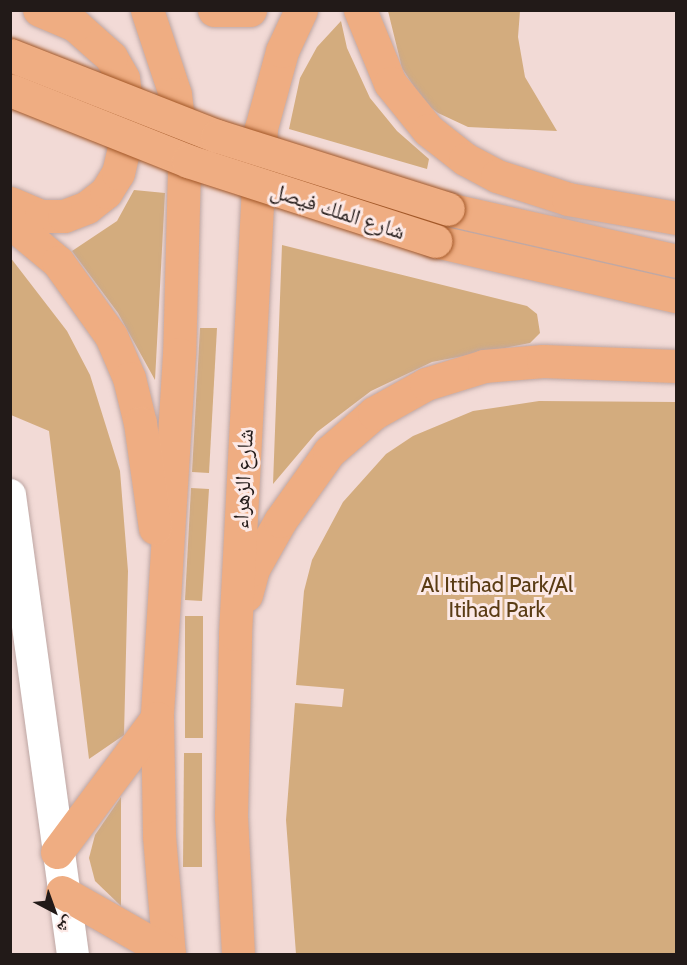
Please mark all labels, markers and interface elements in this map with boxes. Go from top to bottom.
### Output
street label: شارع الملك فيصل [268,177,408,245]
street label: شارع الزهراء [227,428,259,530]
park label: Al Ittihad Park/Al Itihad Park [421,571,573,622]
north arrow [24,881,84,941]
text: ش [54,912,79,938]

